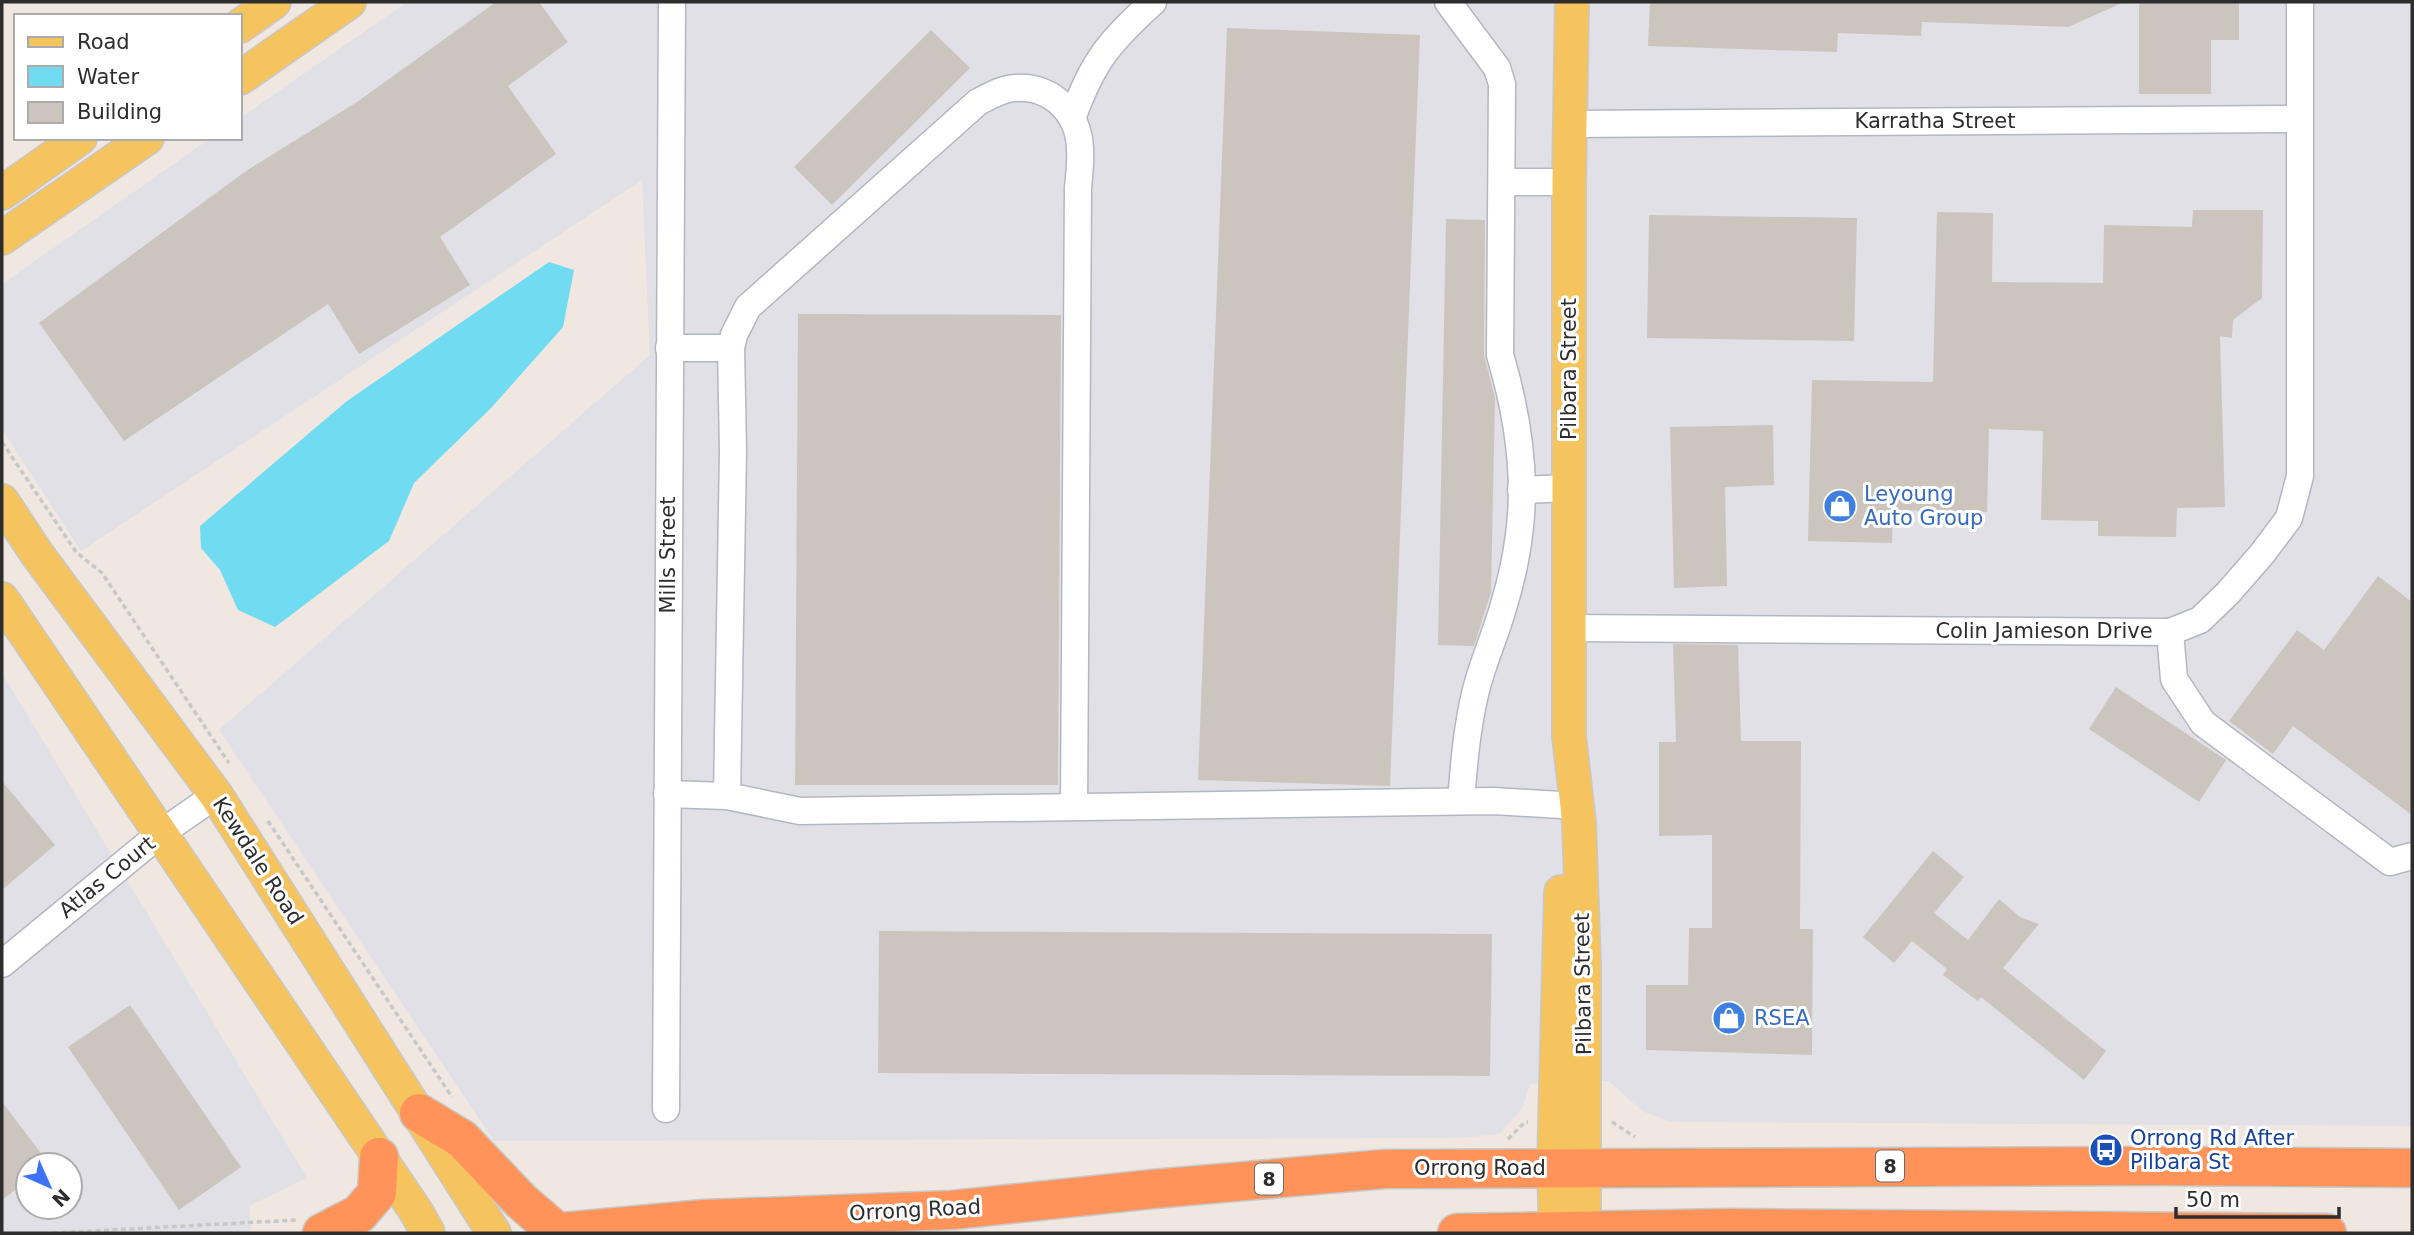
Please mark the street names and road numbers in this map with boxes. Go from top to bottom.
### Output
street label: Karratha Street [1855,109,2015,133]
street label: Pilbara Street [1557,298,1581,440]
street label: Mills Street [656,496,680,614]
street label: Colin Jamieson Drive [1935,619,2153,643]
street label: Kewdale Road [208,793,308,929]
street label: Atlas Court [54,831,160,923]
street label: Pilbara Street [1570,913,1596,1055]
road number: 8 [1876,1150,1904,1182]
street label: Orrong Road [1414,1156,1546,1180]
road number: 8 [1255,1163,1283,1194]
street label: Orrong Road [849,1195,981,1225]

